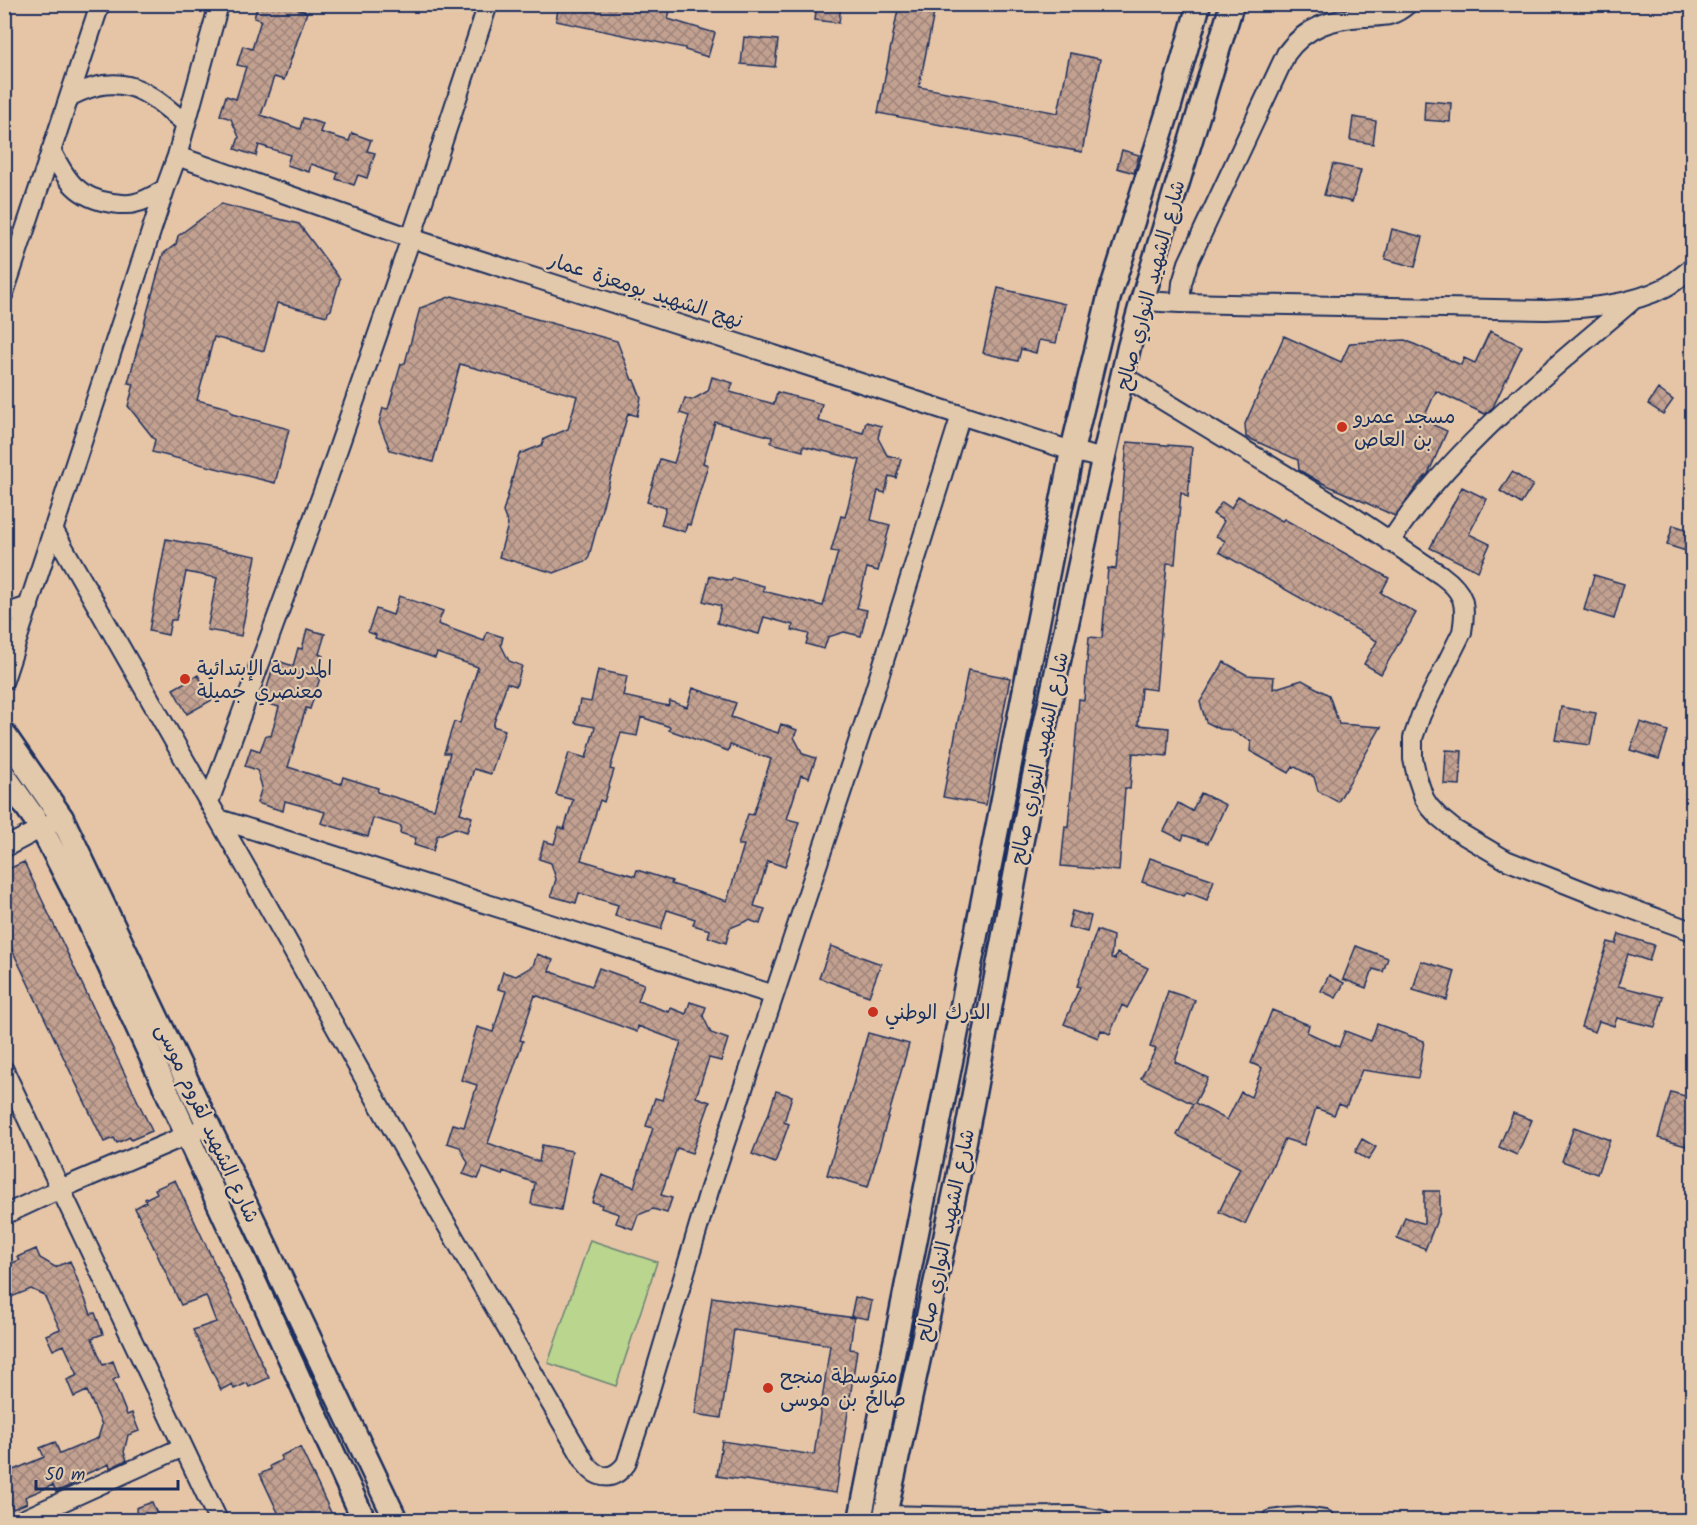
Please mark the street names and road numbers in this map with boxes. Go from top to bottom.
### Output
street label: شارع الشهيد النواري صالح [1108,177,1195,394]
street label: نهج الشهيد بومعزة عمار [543,245,747,338]
street label: شارع الشهيد النواري صالح [1003,649,1079,868]
street label: شارع الشهيد لقروم موسى [146,1019,267,1229]
street label: شارع الشهيد النواري صالح [909,1126,985,1345]

